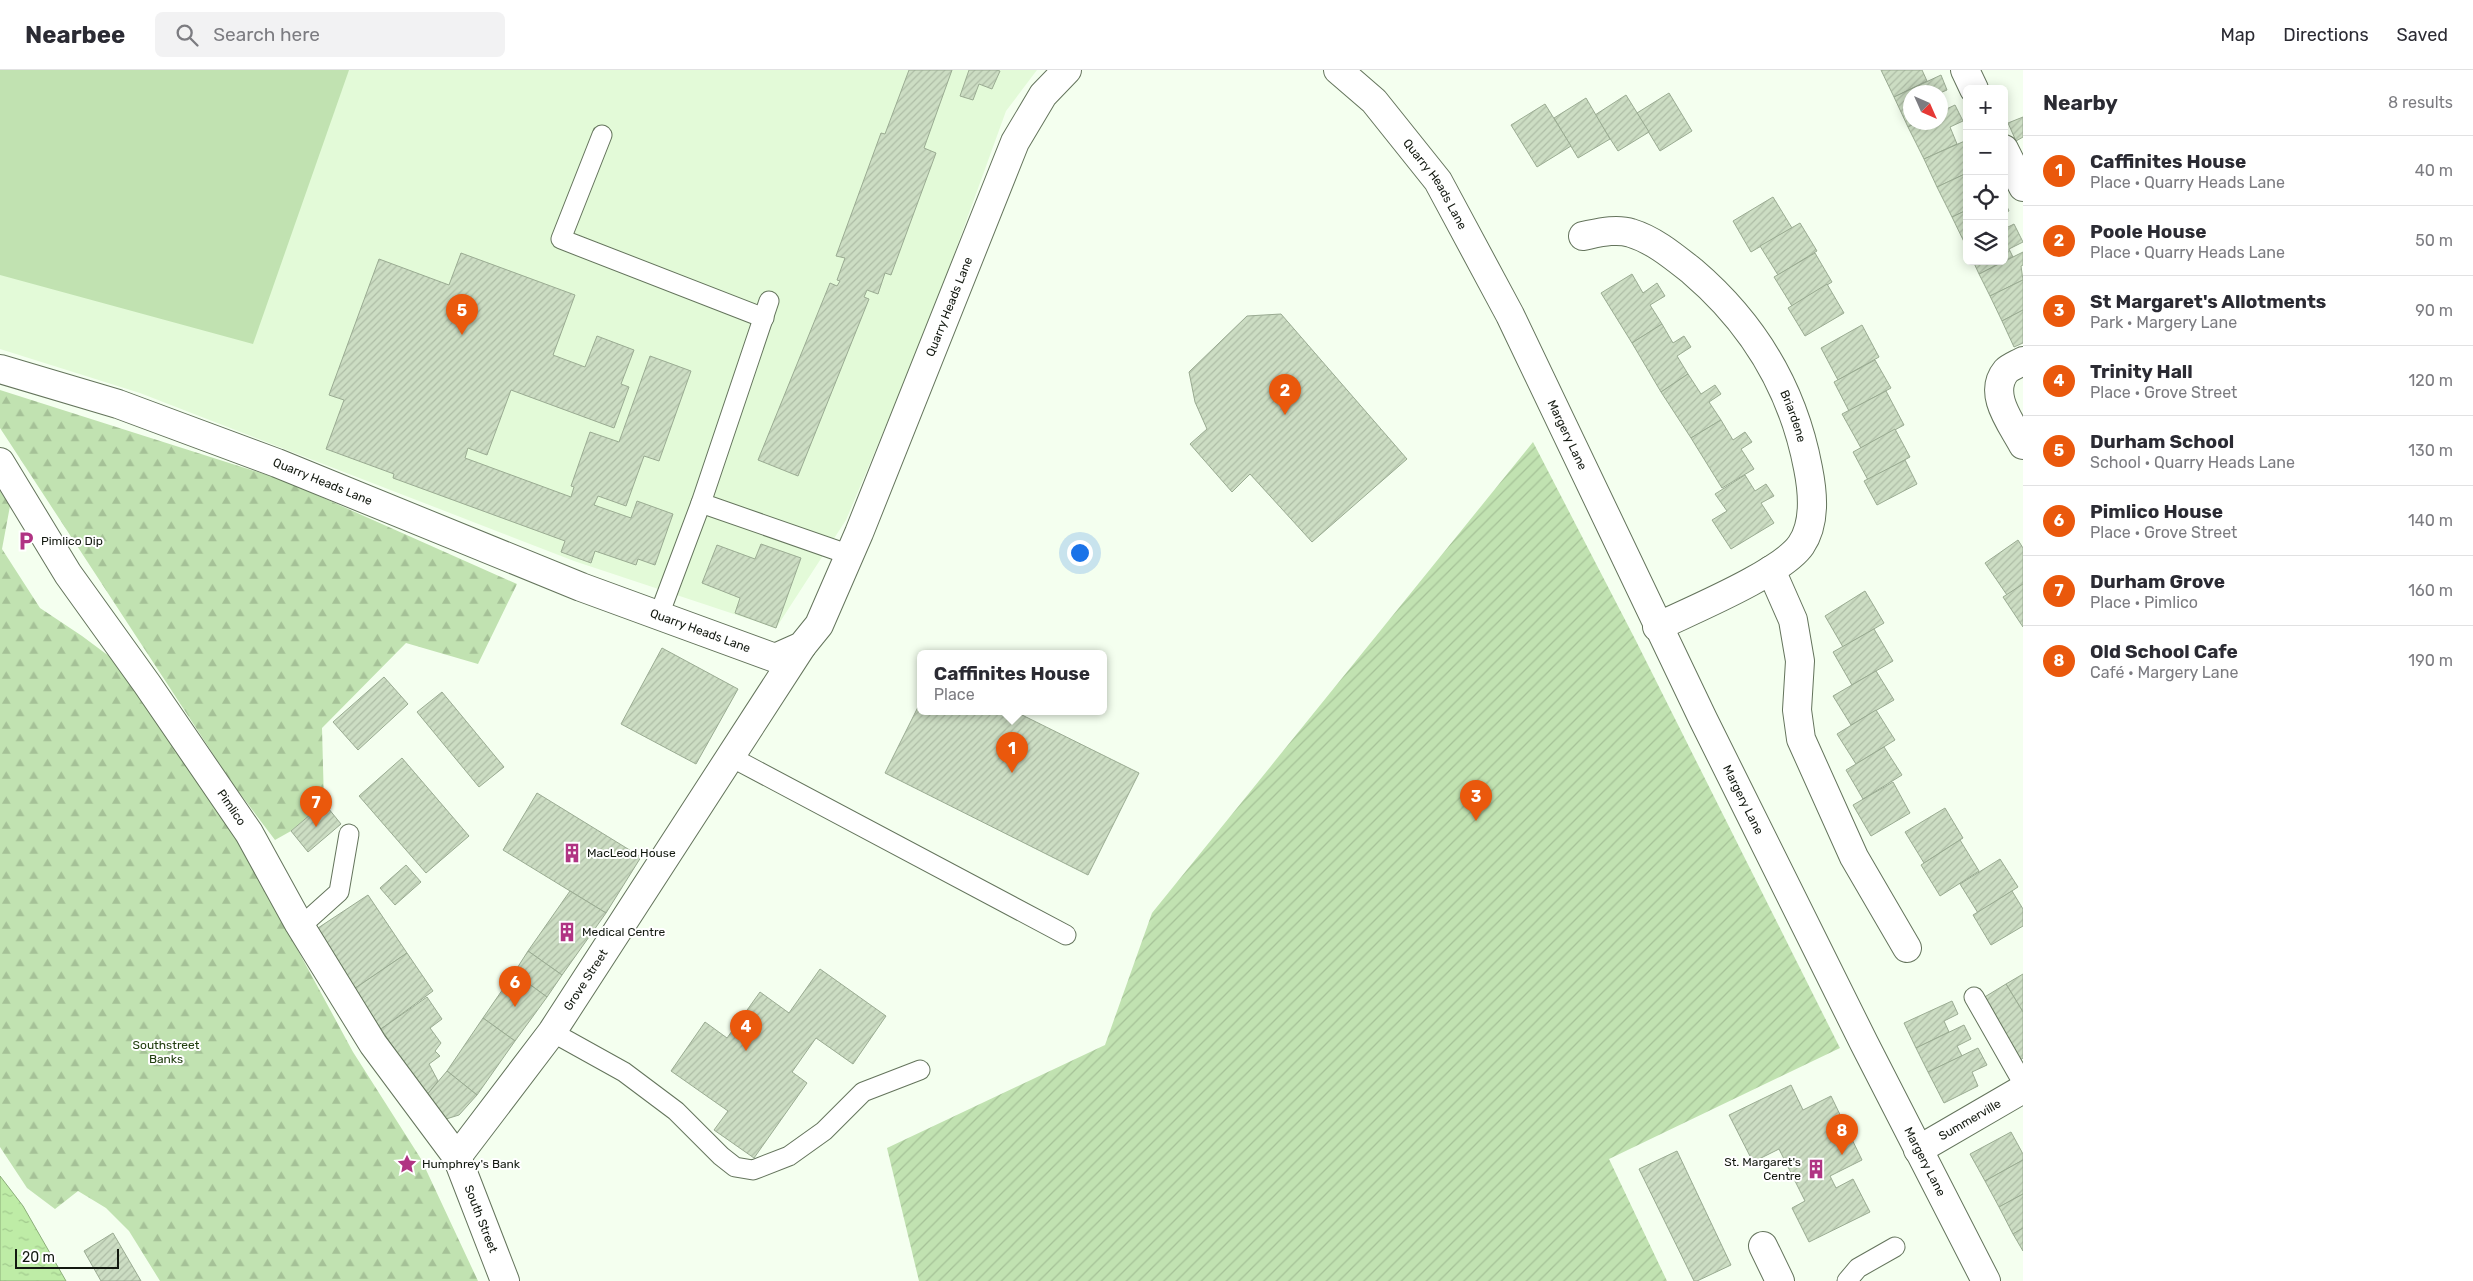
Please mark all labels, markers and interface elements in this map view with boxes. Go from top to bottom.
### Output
search box [155,12,505,57]
text: Nearbee [25,21,125,49]
icon: search [173,21,201,49]
text: Search here [213,23,320,46]
text: Map [2220,24,2255,46]
text: Directions [2283,24,2369,46]
text: Saved [2397,24,2448,46]
north arrow [1903,85,1948,130]
map controls [1963,85,2008,265]
button: + [1963,85,2008,130]
text: Nearby [2043,90,2118,115]
text: 8 results [2388,93,2453,112]
button: − [1963,130,2008,175]
street label: Quarry Heads Lane [1400,136,1470,232]
text: Caffinites House [2090,150,2246,173]
text: 1 [2055,161,2063,180]
text: 40 m [2415,161,2453,180]
text: Place · Quarry Heads Lane [2090,173,2285,192]
button: locate [1963,175,2008,220]
button: layers [1963,220,2008,265]
text: Poole House [2090,220,2206,243]
text: 2 [2054,231,2064,250]
text: 50 m [2415,231,2453,250]
text: Place · Quarry Heads Lane [2090,243,2285,262]
street label: Quarry Heads Lane [923,255,975,359]
text: St Margaret's Allotments [2090,290,2326,313]
pin: 5 [446,294,478,335]
text: 3 [2054,301,2064,320]
text: 90 m [2415,301,2453,320]
text: Park · Margery Lane [2090,313,2237,332]
text: Trinity Hall [2090,360,2193,383]
text: 4 [2054,371,2064,390]
text: 120 m [2408,371,2453,390]
pin: 2 [1269,374,1301,415]
text: Place · Grove Street [2090,383,2237,402]
street label: Briardene [1777,388,1809,444]
street label: Margery Lane [1545,398,1590,472]
text: Durham School [2090,430,2234,453]
text: 5 [2054,441,2064,460]
text: 130 m [2408,441,2453,460]
text: School · Quarry Heads Lane [2090,453,2295,472]
street label: Quarry Heads Lane [271,455,375,508]
text: Pimlico House [2090,500,2223,523]
text: 6 [2054,511,2064,530]
text: 140 m [2408,511,2453,530]
text: Place · Grove Street [2090,523,2237,542]
parking icon: Pimlico Dip [15,530,37,552]
place label: Pimlico Dip [41,534,103,548]
your location [1067,540,1093,566]
text: Durham Grove [2090,570,2225,593]
text: 7 [2054,581,2064,600]
text: 160 m [2408,581,2453,600]
text: Place · Pimlico [2090,593,2198,612]
street label: Quarry Heads Lane [648,606,753,656]
text: Old School Cafe [2090,640,2238,663]
popup [917,650,1107,715]
text: 8 [2054,651,2064,670]
text: 190 m [2408,651,2453,670]
text: Caffinites House [934,662,1090,685]
text: Café · Margery Lane [2090,663,2238,682]
text: Place [934,685,975,704]
pin: 1 [996,732,1028,773]
street label: Margery Lane [1720,763,1766,837]
pin: 3 [1460,780,1492,821]
pin: 7 [300,786,332,827]
street label: Pimlico [214,787,249,828]
building icon: MacLeod House [561,842,583,864]
place label: MacLeod House [587,846,676,860]
building icon: Medical Centre [556,921,578,943]
place label: Medical Centre [582,925,665,939]
street label: Grove Street [561,946,611,1013]
pin: 6 [499,966,531,1007]
pin: 4 [730,1010,762,1051]
park label: Southstreet Banks [133,1038,200,1066]
street label: Summerville [1936,1096,2004,1143]
pin: 8 [1826,1114,1858,1155]
street label: Margery Lane [1901,1125,1948,1199]
place icon: Humphrey's Bank [396,1153,418,1175]
place label: St. Margaret's Centre [1724,1155,1801,1183]
place label: Humphrey's Bank [422,1157,521,1171]
building icon: St. Margaret's Centre [1805,1158,1827,1180]
street label: South Street [462,1183,500,1255]
scale bar [15,1246,119,1269]
text: 20 m [22,1249,55,1266]

